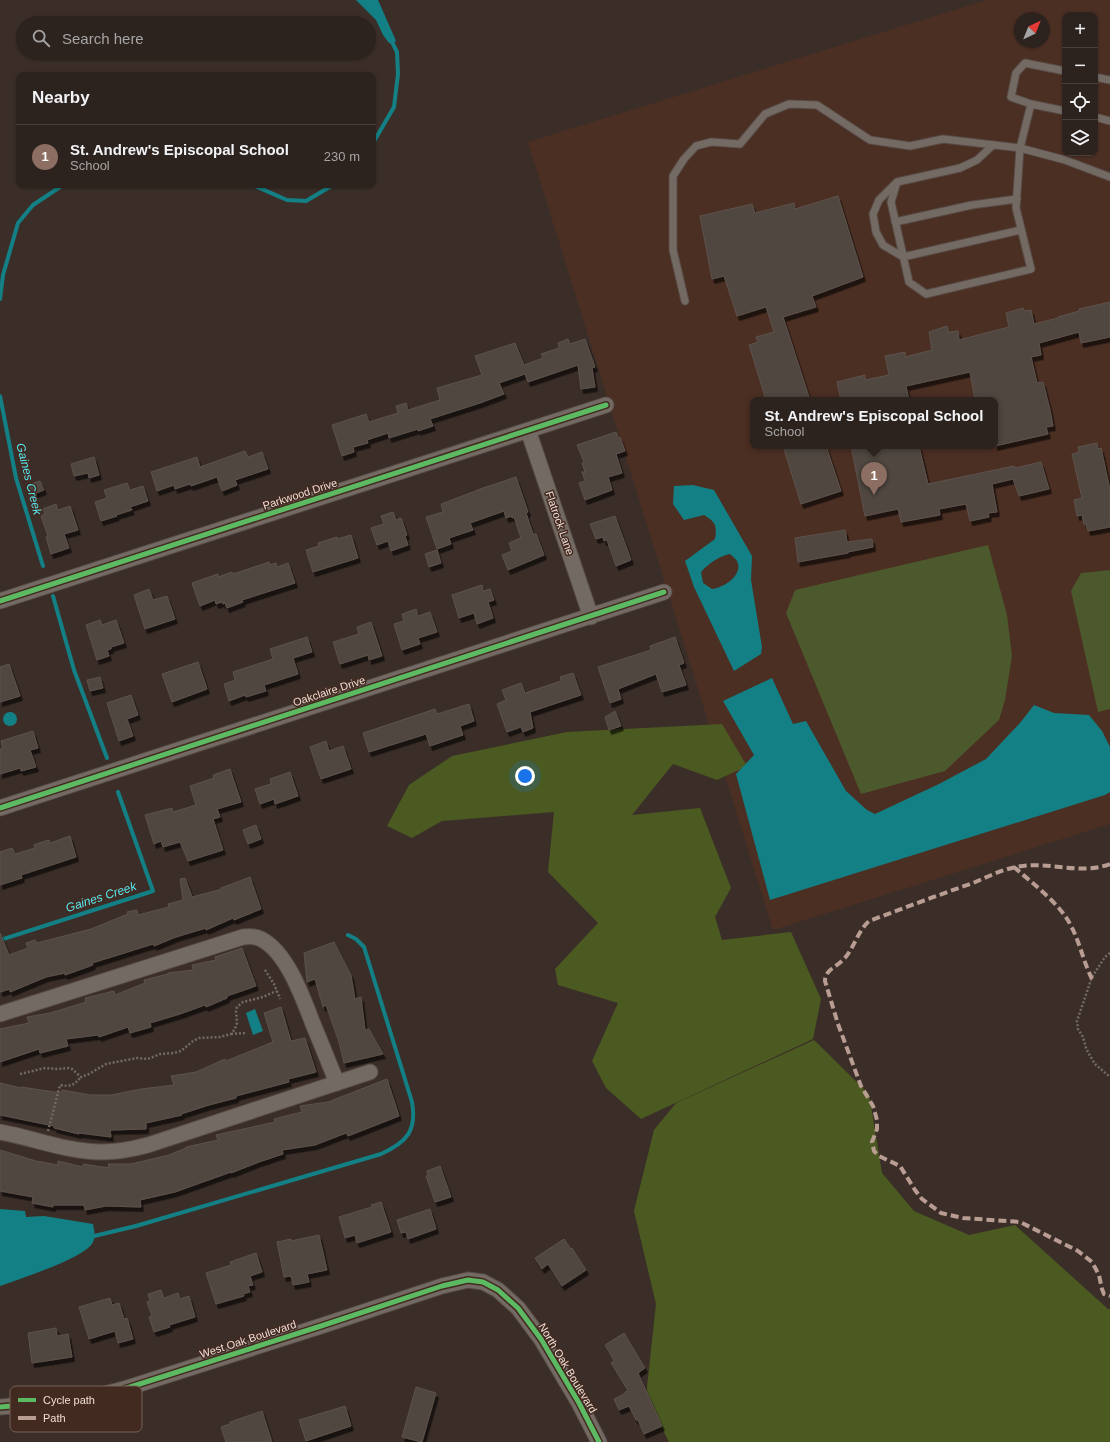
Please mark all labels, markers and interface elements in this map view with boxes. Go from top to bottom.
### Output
north arrow [1014,12,1050,48]
map controls [1062,12,1098,156]
button: + [1062,12,1098,48]
search box [16,16,376,60]
icon: search [30,27,52,49]
text: Search here [62,30,144,47]
button: − [1062,48,1098,84]
button: locate [1062,84,1098,120]
text: Nearby [32,88,90,107]
button: layers [1062,120,1098,156]
text: St. Andrew's Episcopal School [70,141,289,158]
text: 1 [41,149,49,164]
text: 230 m [324,149,360,164]
text: School [70,158,110,173]
popup [750,397,998,449]
text: St. Andrew's Episcopal School [765,407,983,424]
text: School [765,424,804,439]
water label: Gaines Creek [13,442,45,517]
pin: 1 [861,462,887,495]
street label: Parkwood Drive [261,476,339,512]
street label: Flatrock Lane [543,490,577,556]
street label: Oakclaire Drive [291,674,367,708]
your location [515,766,535,786]
water label: Gaines Creek [64,879,139,915]
street label: West Oak Boulevard [198,1318,298,1360]
street label: North Oak Boulevard [536,1321,600,1415]
legend [10,1386,142,1432]
text: Cycle path [43,1394,95,1406]
text: Path [43,1412,66,1424]

